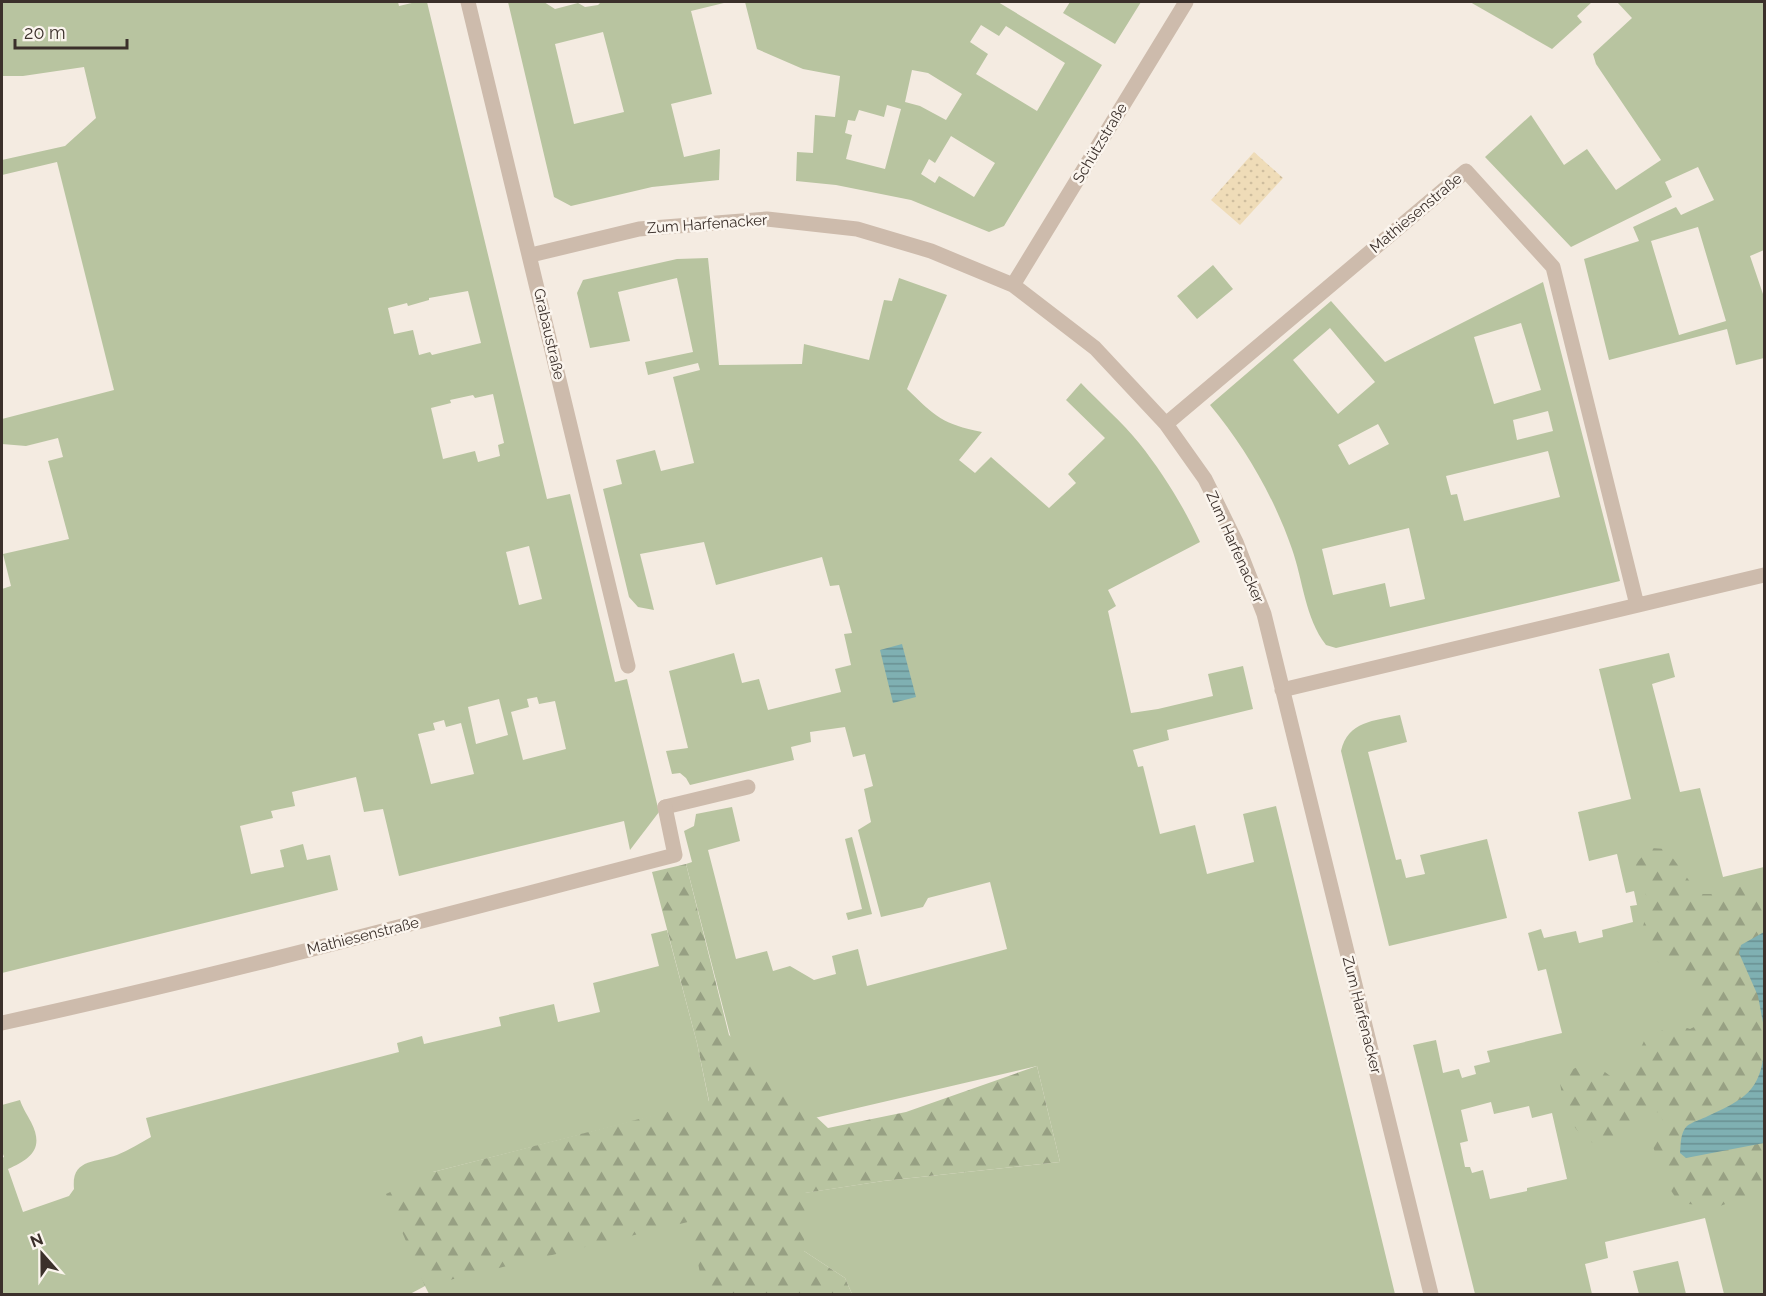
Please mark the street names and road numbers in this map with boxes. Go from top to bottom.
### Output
street label: Schützstraße [1069,100,1131,186]
street label: Mathiesenstraße [1366,169,1466,257]
street label: Zum Harfenacker [646,211,768,237]
street label: Grabaustraße [530,287,568,382]
street label: Zum Harfenacker [1202,488,1268,606]
street label: Mathiesenstraße [305,913,421,959]
street label: Zum Harfenacker [1339,954,1385,1076]

